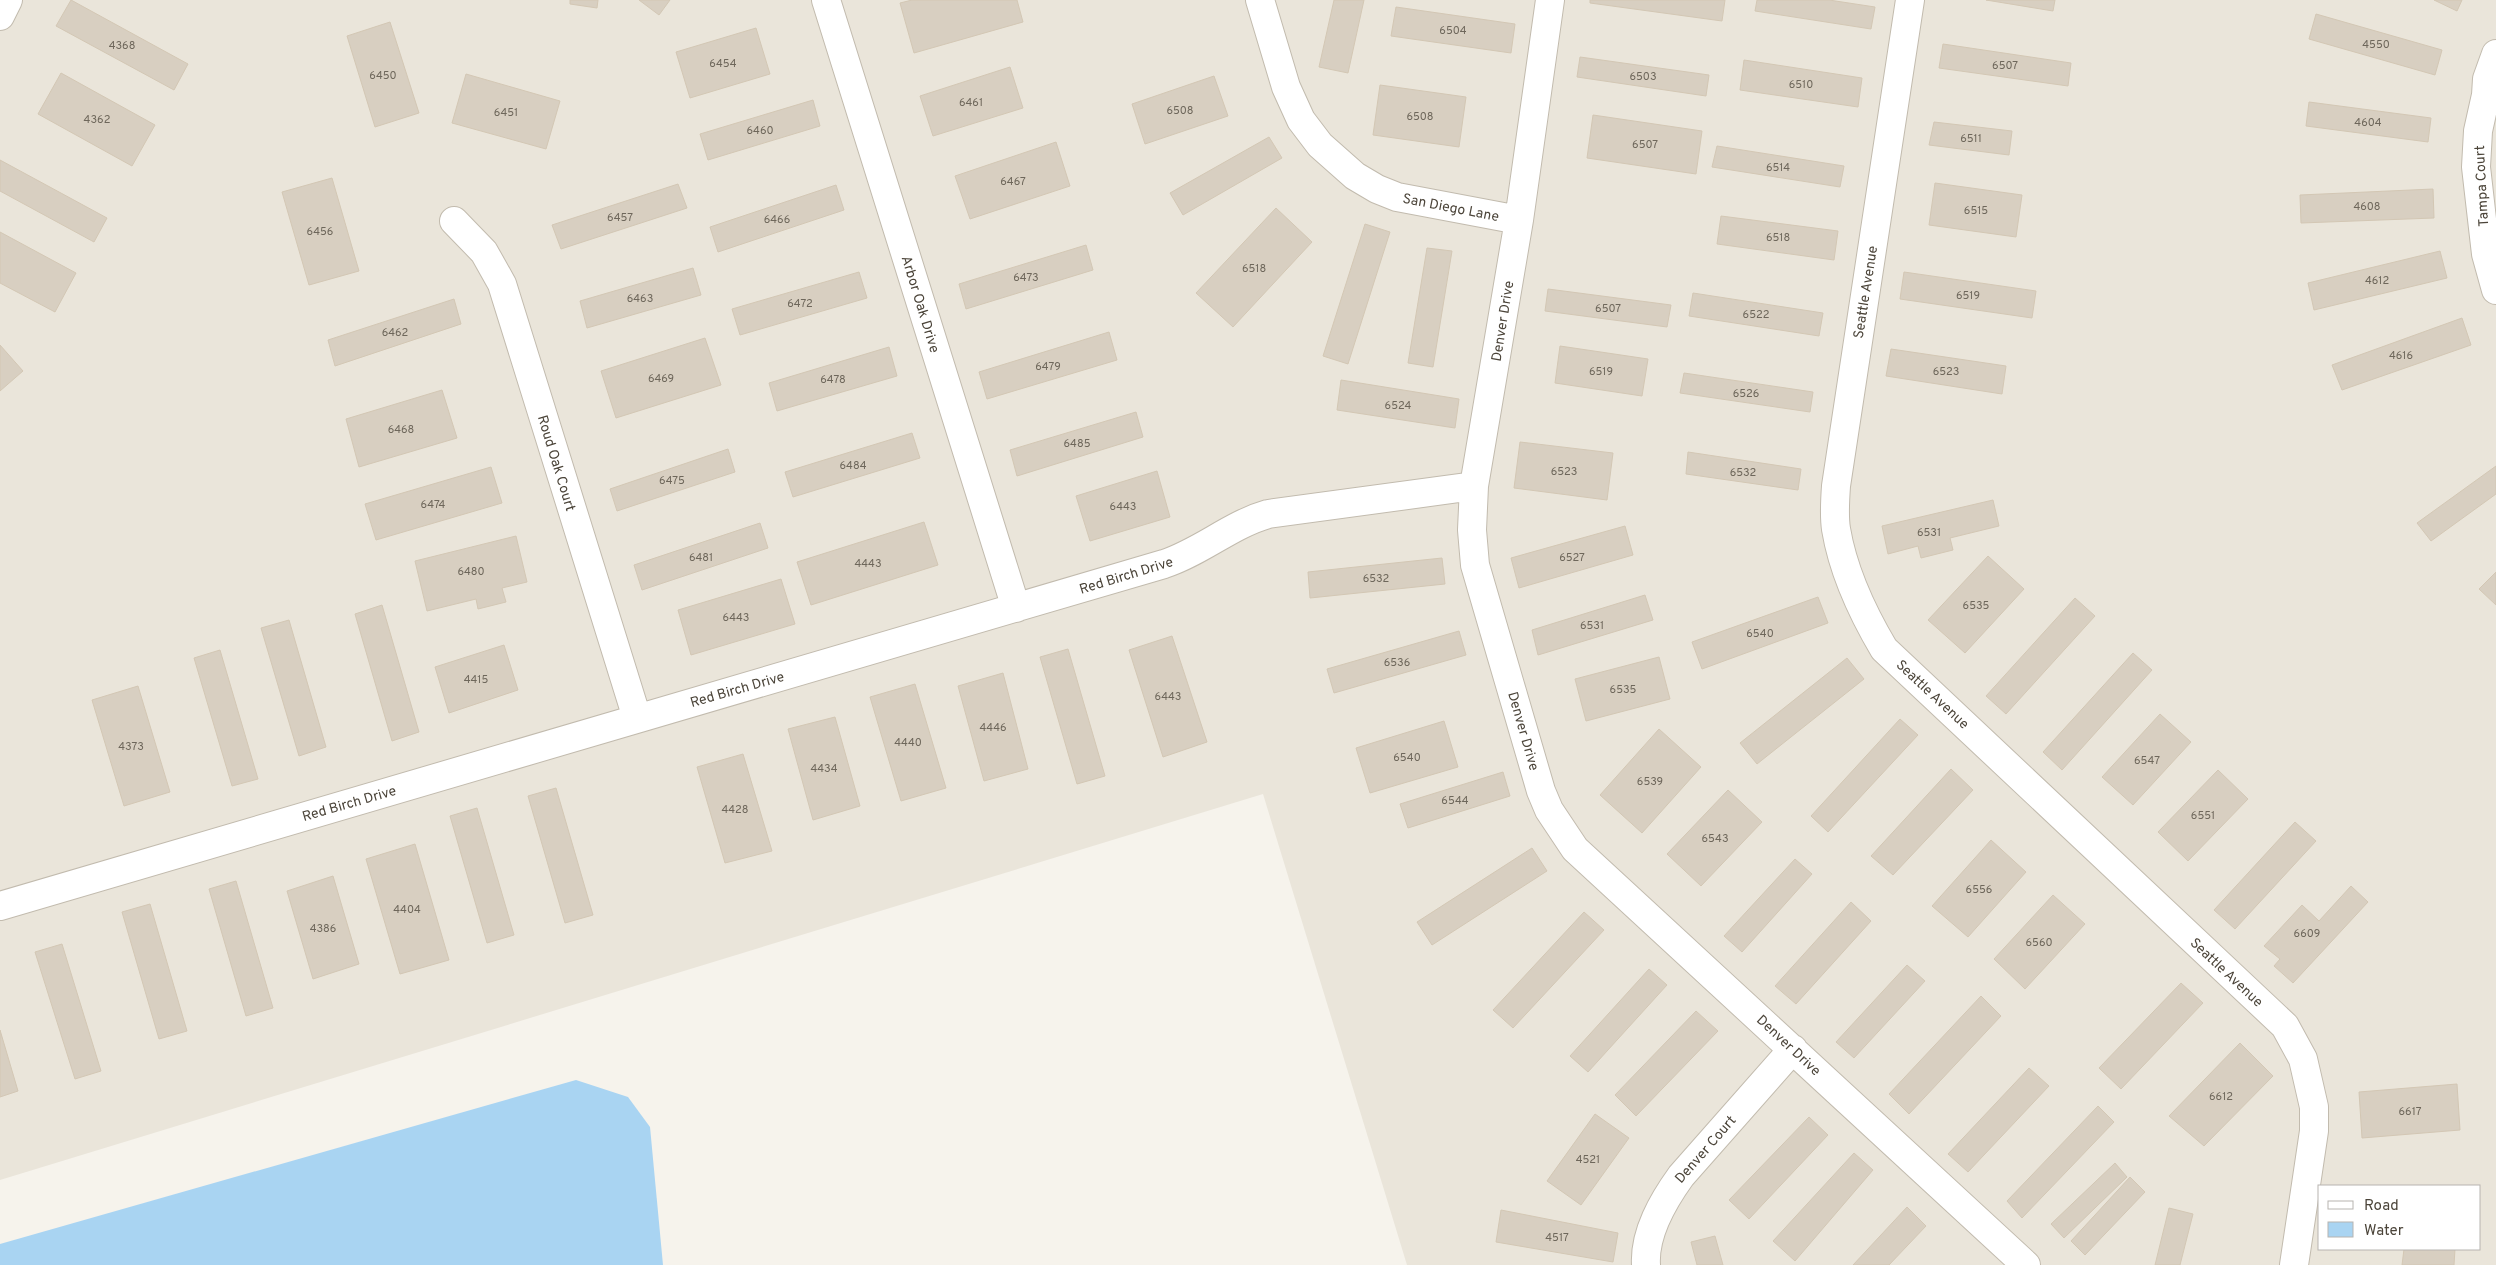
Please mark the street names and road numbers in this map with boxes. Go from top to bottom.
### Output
street label: Tampa Court [2472,145,2493,227]
street label: San Diego Lane [1401,191,1500,226]
street label: Seattle Avenue [1851,245,1882,340]
street label: Arbor Oak Drive [897,254,942,355]
street label: Denver Drive [1489,280,1518,363]
street label: Roud Oak Court [533,413,578,514]
street label: Red Birch Drive [1078,554,1175,599]
street label: Seattle Avenue [1892,657,1972,733]
street label: Red Birch Drive [688,669,786,712]
street label: Denver Drive [1503,690,1542,773]
street label: Red Birch Drive [300,783,398,826]
street label: Seattle Avenue [2186,935,2266,1011]
street label: Denver Drive [1752,1012,1824,1080]
street label: Denver Court [1672,1113,1740,1187]

